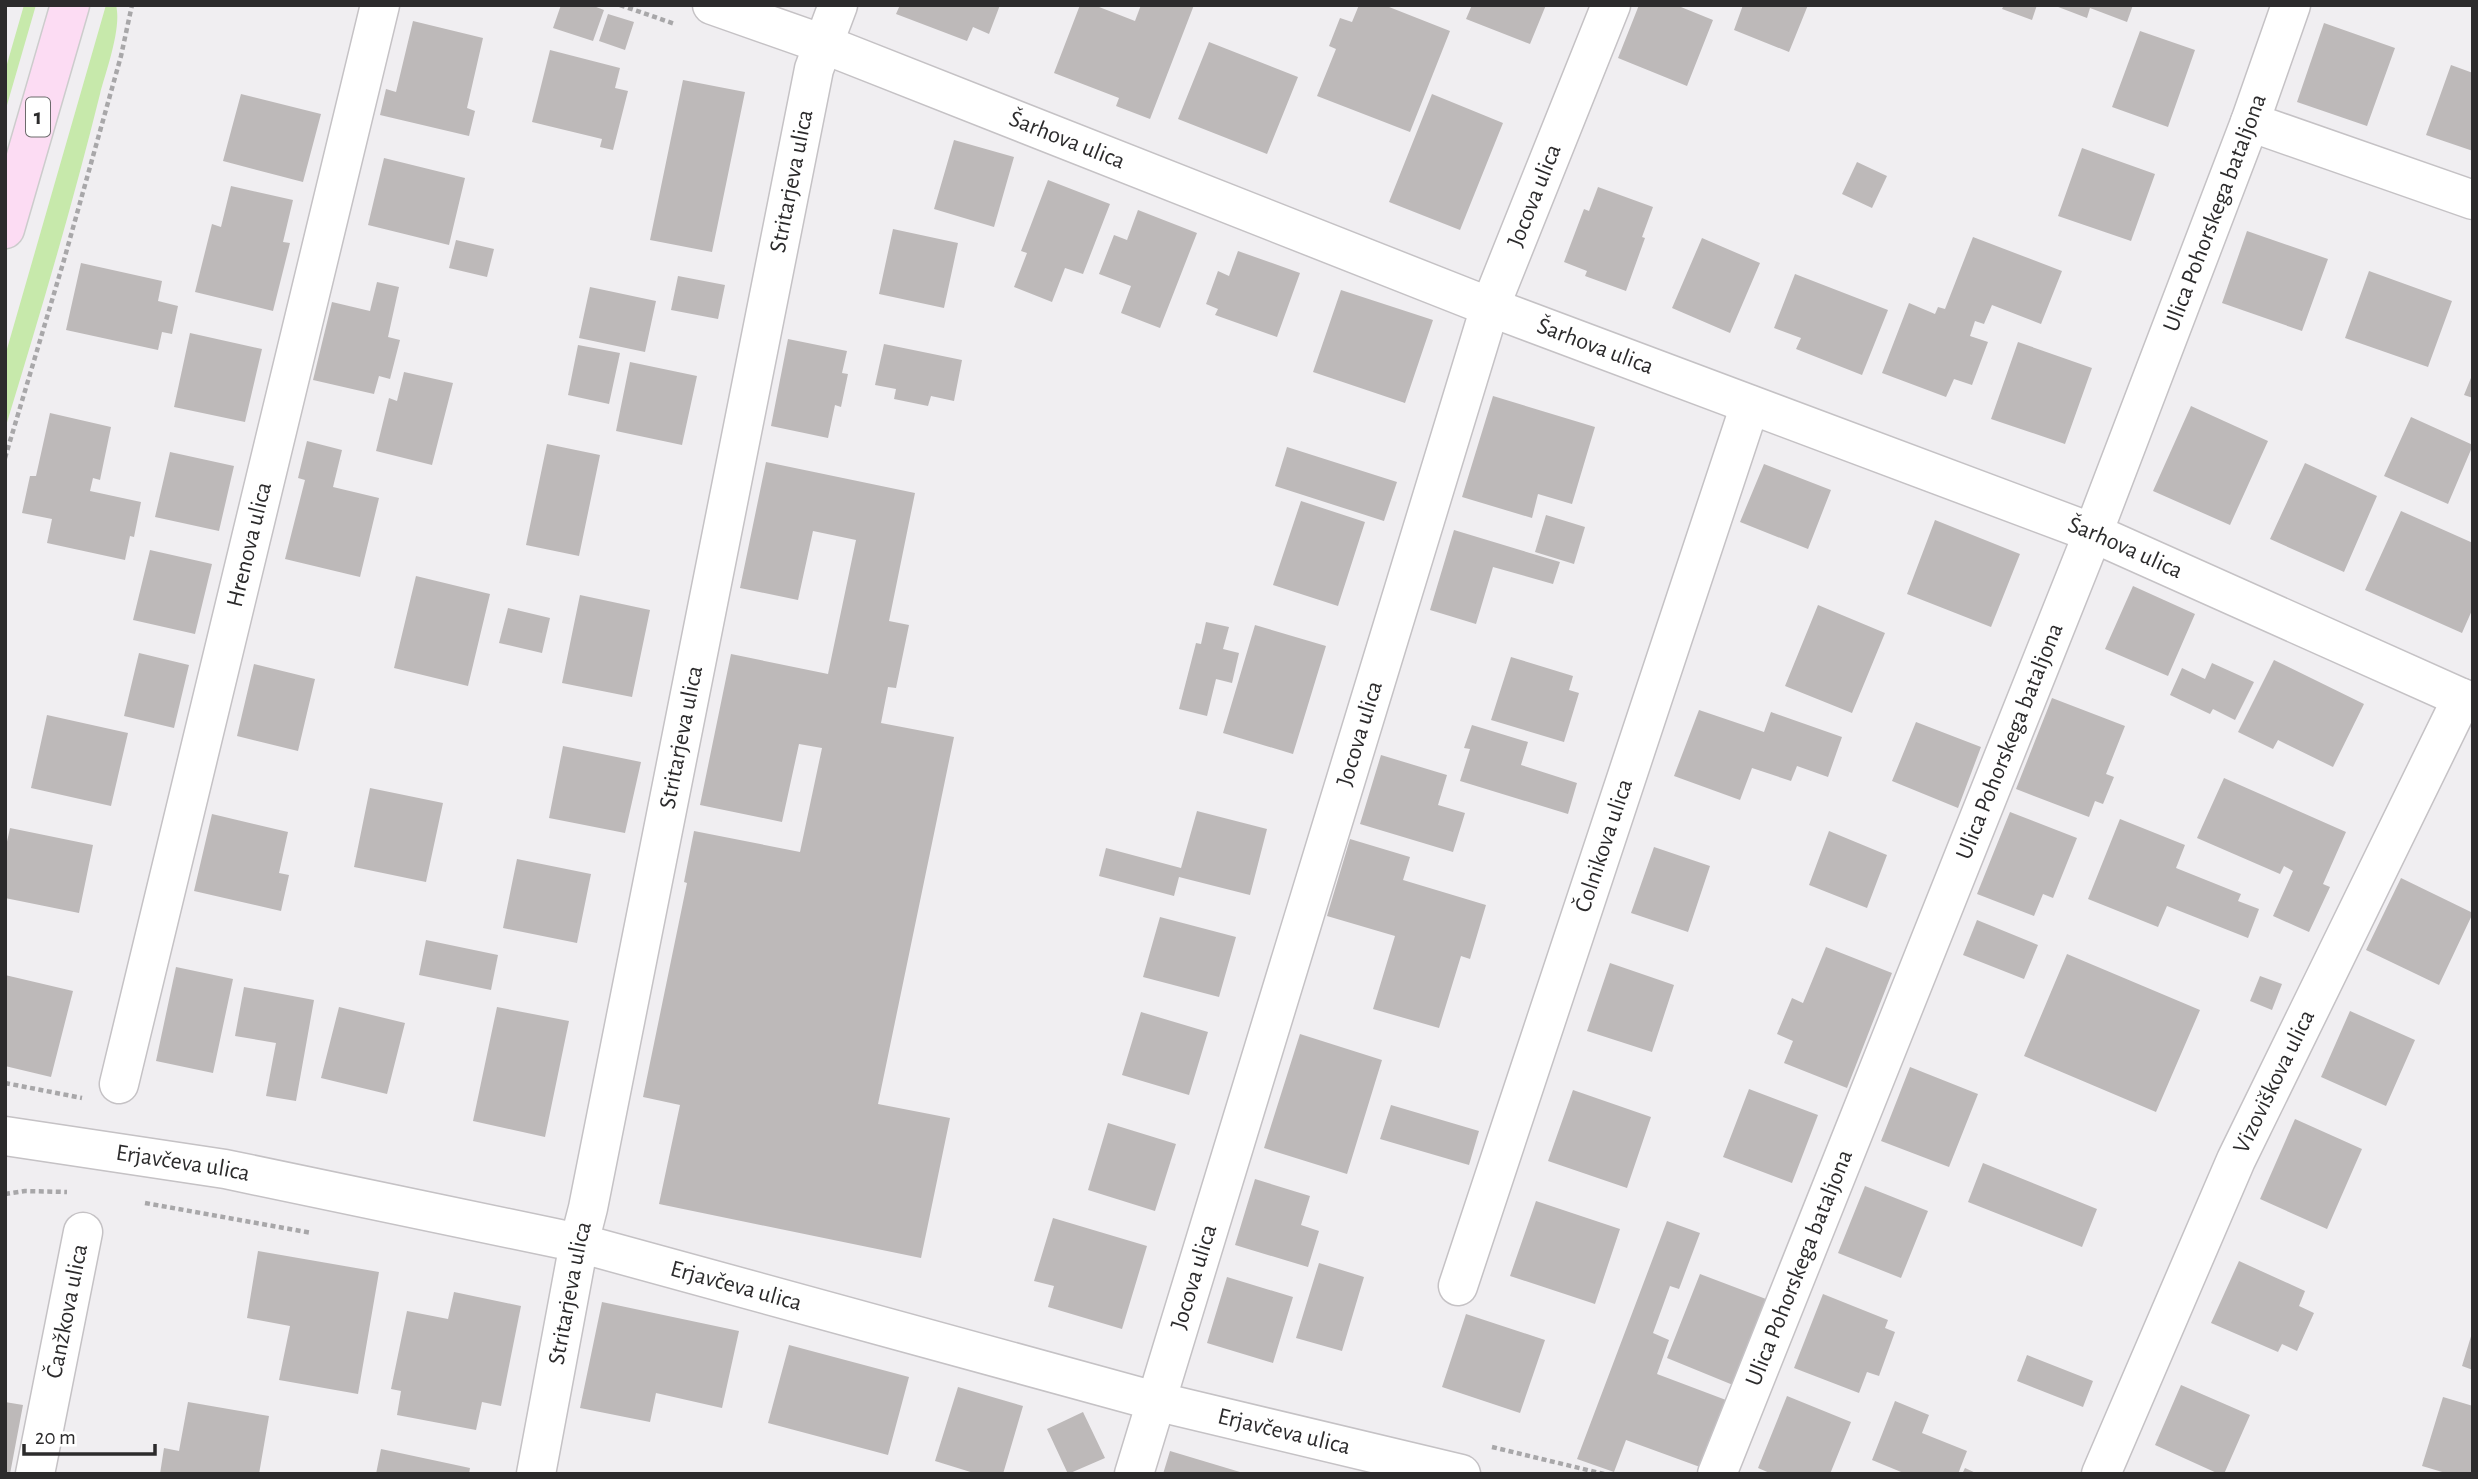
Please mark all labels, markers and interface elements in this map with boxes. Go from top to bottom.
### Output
street label: Ulica Pohorskega bataljona [2159,91,2271,335]
road number: 1 [26,98,50,136]
street label: Šarhova ulica [1006,106,1128,174]
street label: Stritarjeva ulica [766,108,818,255]
street label: Jocova ulica [1503,141,1566,250]
street label: Šarhova ulica [1534,313,1657,379]
street label: Hrenova ulica [223,480,276,609]
street label: Šarhova ulica [2065,512,2186,583]
street label: Ulica Pohorskega bataljona [1952,620,2068,863]
street label: Stritarjeva ulica [655,664,707,811]
street label: Jocova ulica [1333,678,1387,789]
street label: Čolnikova ulica [1570,776,1637,915]
street label: Vizoviškova ulica [2229,1006,2319,1157]
street label: Erjavčeva ulica [114,1141,252,1186]
street label: Ulica Pohorskega bataljona [1741,1146,1857,1389]
street label: Stritarjeva ulica [545,1219,596,1367]
street label: Jocova ulica [1167,1222,1221,1332]
street label: Čanžkova ulica [41,1242,92,1380]
street label: Erjavčeva ulica [668,1257,805,1316]
street label: Erjavčeva ulica [1215,1404,1353,1459]
scale bar [24,1412,156,1456]
text: 20 m [35,1427,76,1448]

